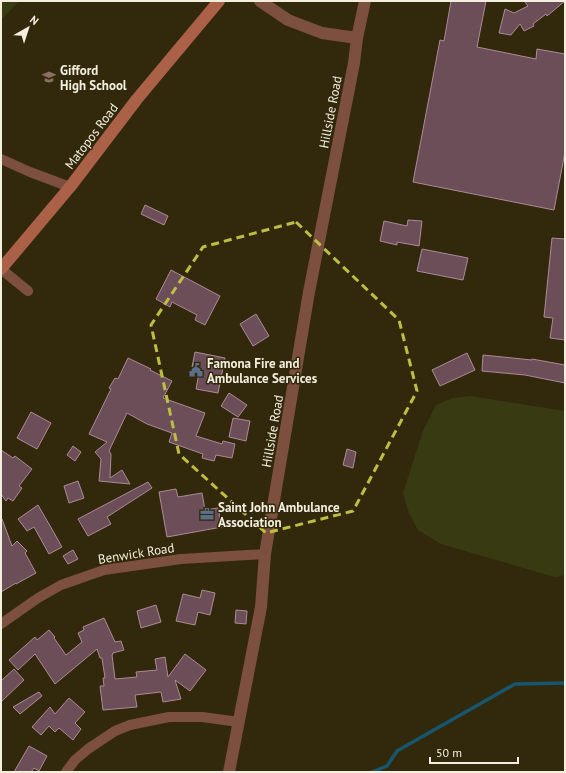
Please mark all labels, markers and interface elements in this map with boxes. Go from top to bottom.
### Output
north arrow [8,8,48,48]
text: N [27,13,42,28]
place label: Gifford High School [60,62,127,94]
school or university icon: Gifford High School [41,69,57,85]
street label: Hillside Road [315,74,346,150]
street label: Matopos Road [61,100,122,173]
place label: Famona Fire and Ambulance Services [207,355,318,387]
public building icon: Famona Fire and Ambulance Services [188,362,204,378]
street label: Hillside Road [258,393,287,469]
place label: Saint John Ambulance Association [218,499,340,531]
office icon: Saint John Ambulance Association [199,506,215,522]
street label: Benwick Road [97,539,175,568]
scale bar [430,739,518,765]
text: 50 m [436,745,462,760]

